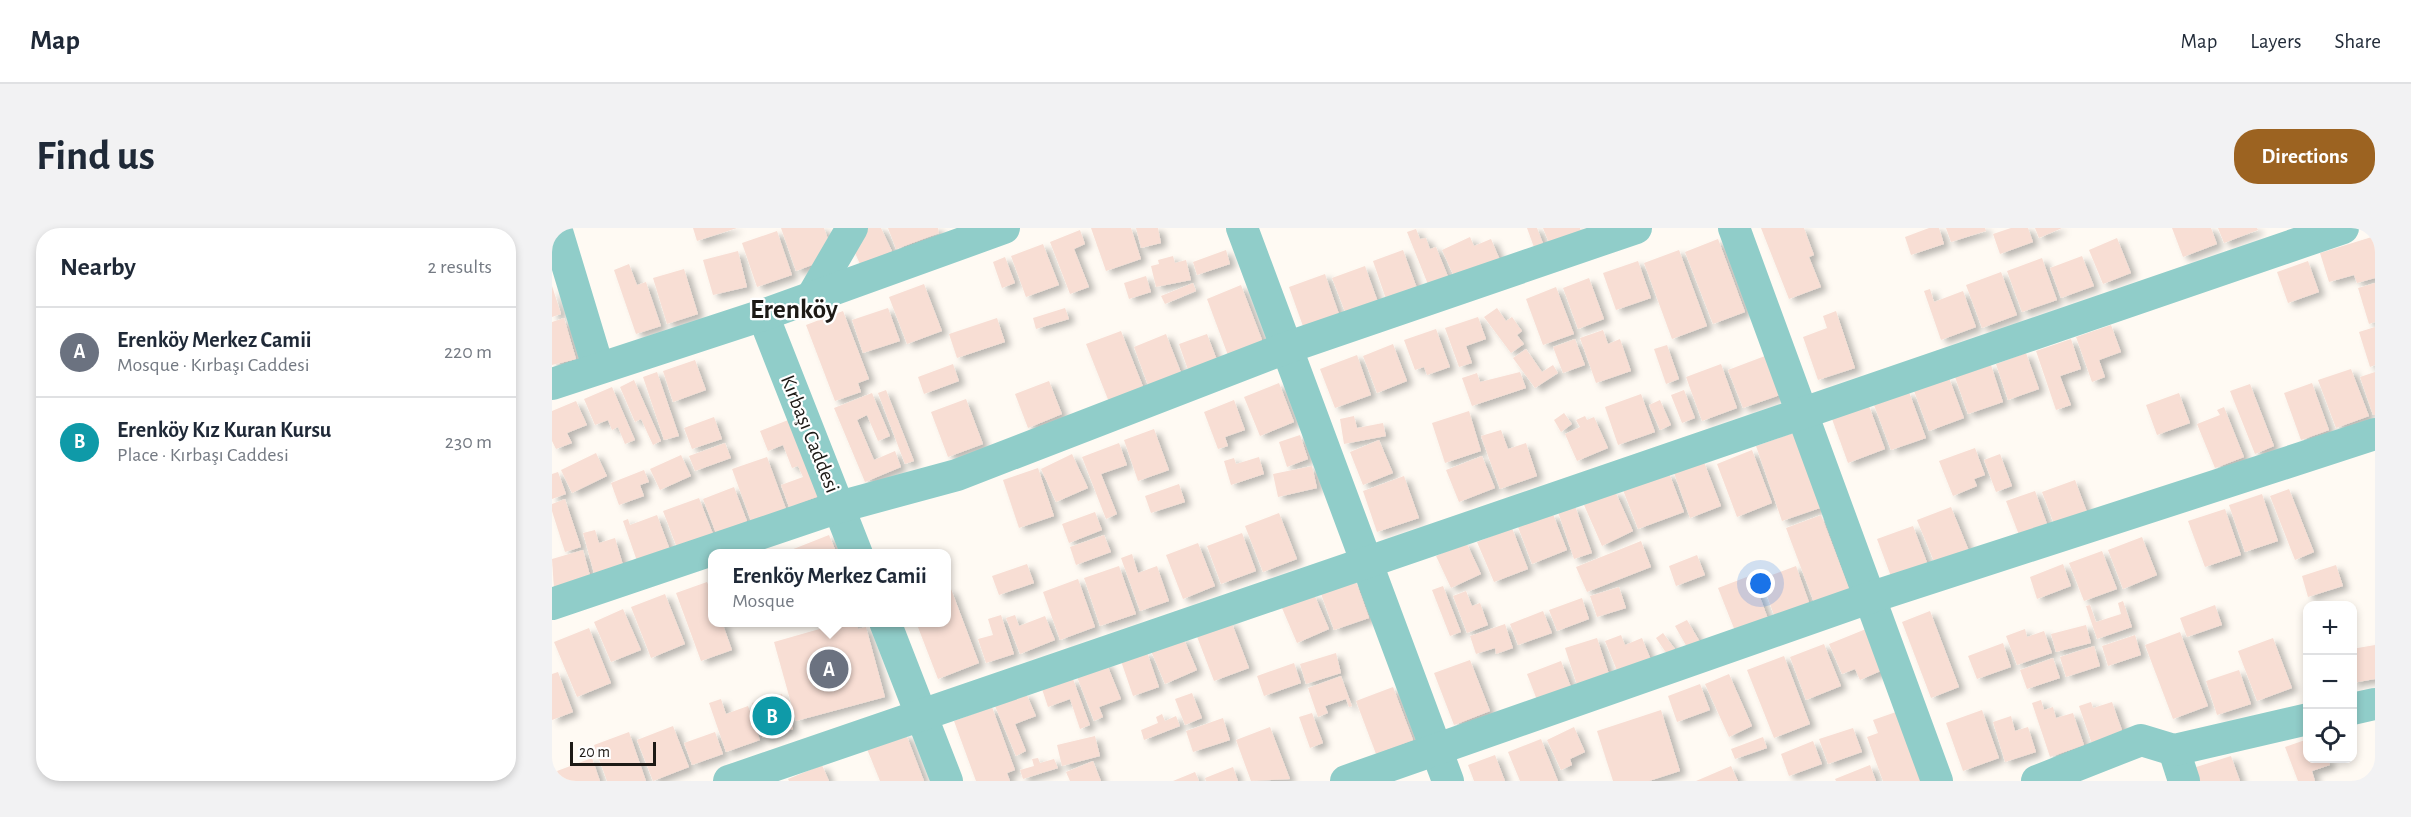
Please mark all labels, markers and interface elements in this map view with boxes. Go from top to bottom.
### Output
text: Map [30,27,80,55]
text: Map [2181,31,2217,52]
text: Layers [2250,31,2301,52]
text: Share [2334,31,2381,52]
button: Directions [2234,129,2375,184]
text: Find us [36,135,155,177]
text: Nearby [60,254,136,280]
text: 2 results [428,257,492,277]
district label: Erenköy [750,296,839,324]
text: Erenköy Merkez Camii [117,329,312,351]
text: A [74,342,86,362]
text: 220 m [444,342,492,362]
text: Mosque · Kırbaşı Caddesi [117,355,310,375]
street label: Kırbaşı Caddesi [777,372,843,496]
text: Erenköy Kız Kuran Kursu [117,419,331,441]
text: B [74,432,85,452]
text: 230 m [445,432,492,452]
text: Place · Kırbaşı Caddesi [117,445,289,465]
popup [708,549,951,627]
text: Erenköy Merkez Camii [732,565,927,587]
your location [1746,569,1775,598]
text: Mosque [732,591,794,611]
map controls [2303,601,2357,763]
button: + [2303,601,2357,655]
pin: A [810,646,848,692]
button: − [2303,655,2357,709]
pin: B [752,694,792,738]
button: locate [2303,709,2357,763]
scale bar [570,739,656,766]
text: 20 m [579,744,610,760]

